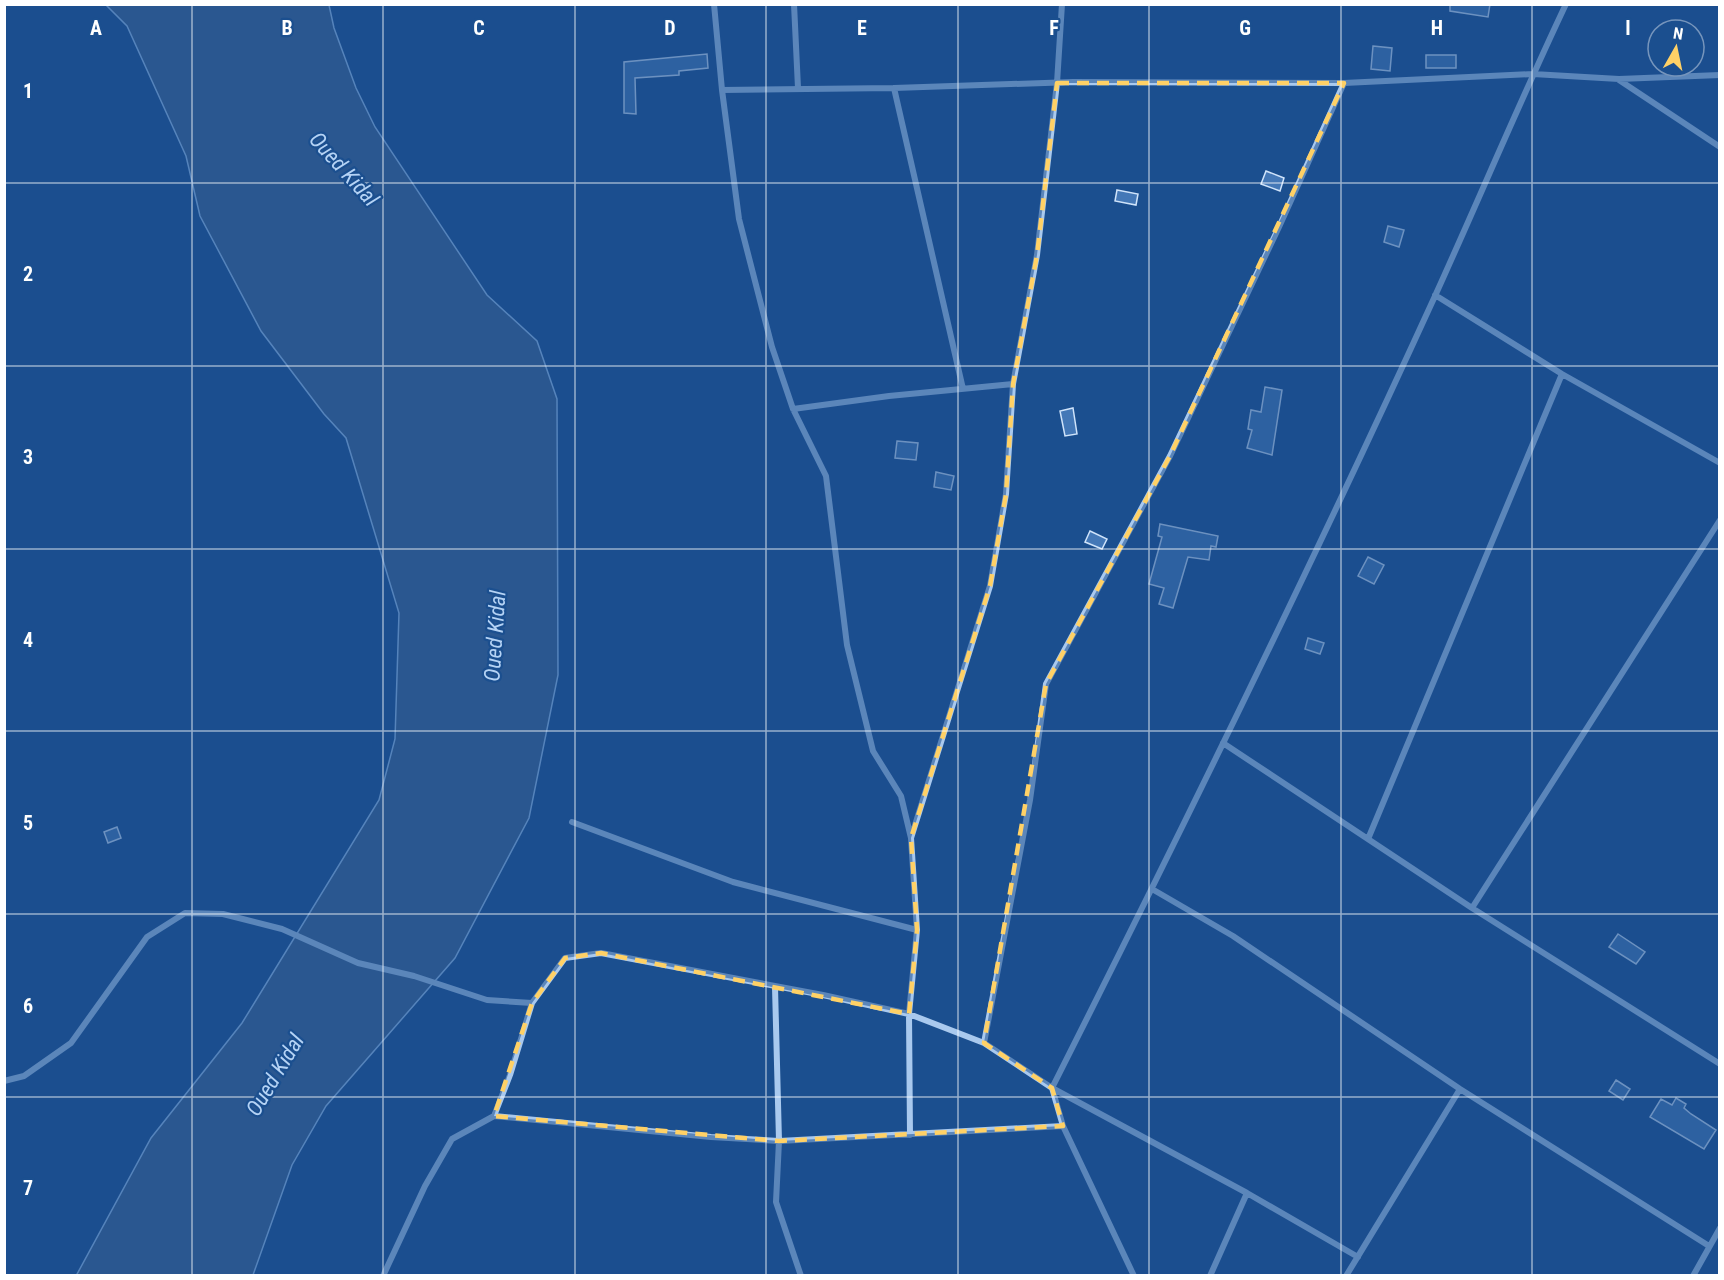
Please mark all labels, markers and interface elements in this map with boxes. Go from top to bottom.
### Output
text: A [90,16,102,40]
text: B [281,16,293,40]
text: C [473,16,485,40]
text: D [664,16,676,40]
text: E [857,16,867,40]
text: F [1049,16,1059,40]
text: G [1239,16,1251,40]
text: H [1431,16,1443,40]
text: I [1625,16,1631,40]
north arrow [1646,18,1706,78]
text: N [1672,24,1685,44]
text: 1 [23,79,33,103]
water label: Oued Kidal [304,127,384,212]
text: 2 [23,262,33,286]
text: 3 [23,445,33,469]
water label: Oued Kidal [479,589,511,682]
text: 4 [23,628,33,652]
text: 5 [23,811,33,835]
text: 6 [23,994,33,1018]
water label: Oued Kidal [241,1029,310,1120]
text: 7 [23,1176,33,1200]

